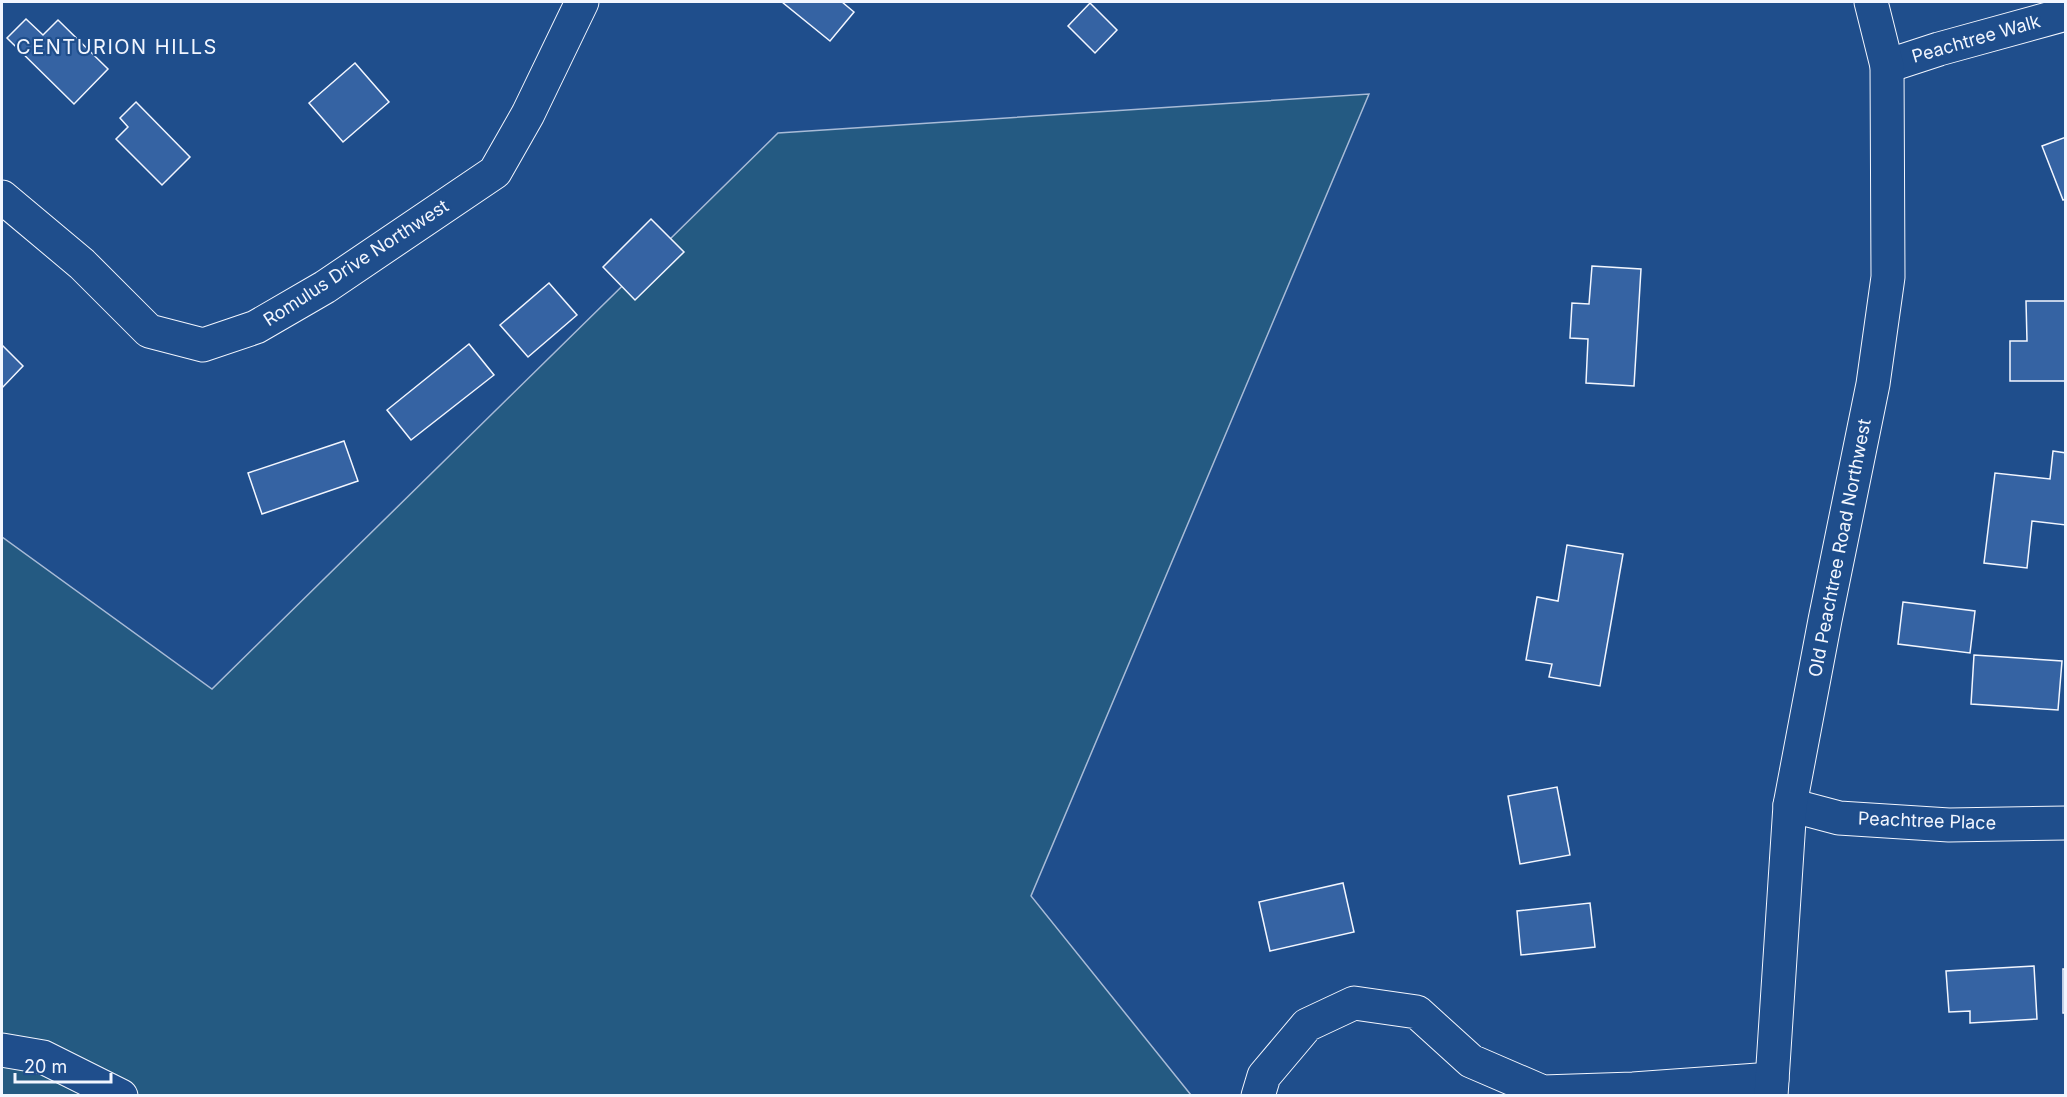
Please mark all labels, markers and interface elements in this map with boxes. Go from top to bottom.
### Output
street label: Peachtree Walk [1909,10,2043,67]
district label: CENTURION HILLS [16,35,218,59]
street label: Romulus Drive Northwest [259,195,452,330]
street label: Old Peachtree Road Northwest [1804,417,1875,679]
street label: Peachtree Place [1858,808,1996,833]
scale bar [15,1046,111,1084]
text: 20 m [24,1056,67,1077]

